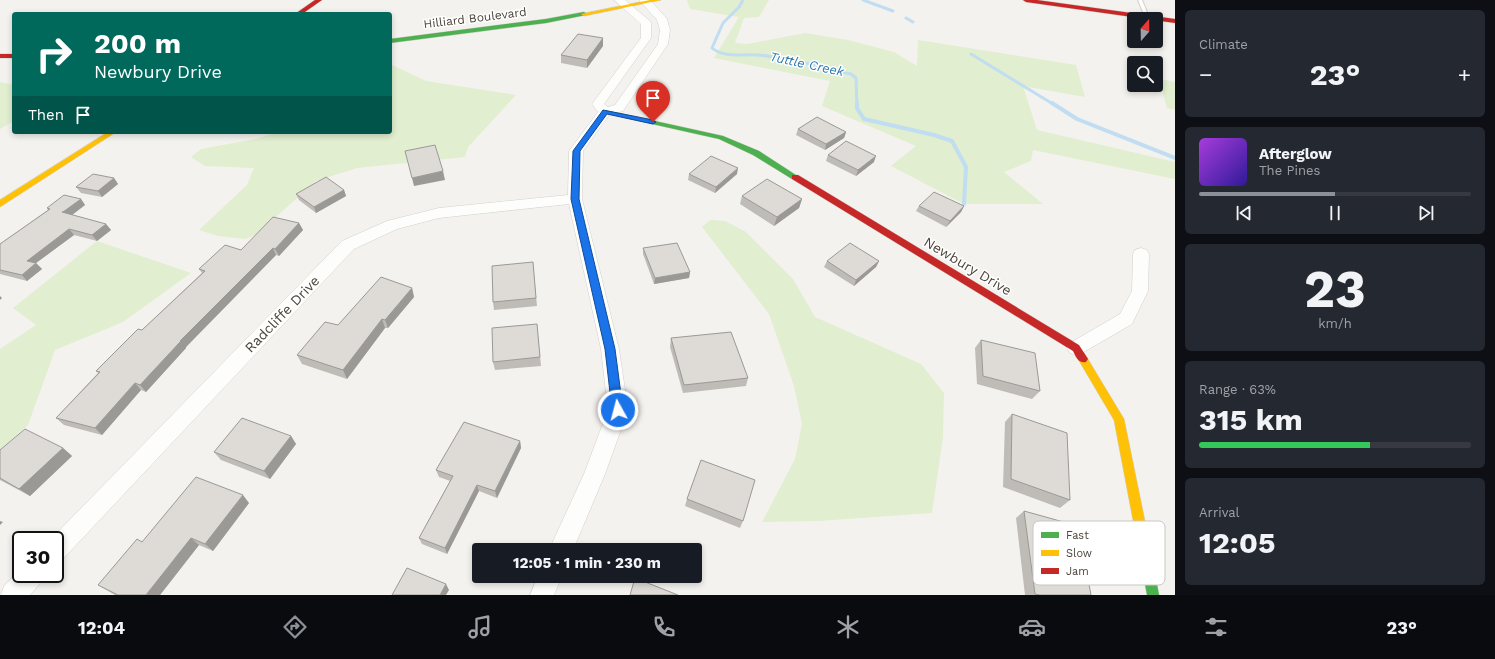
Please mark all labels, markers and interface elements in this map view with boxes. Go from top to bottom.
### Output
street label: Hilliard Boulevard [423,5,527,31]
north arrow [1127,12,1163,48]
map controls [1127,12,1163,92]
text: 200 m [94,27,181,60]
icon: right [28,28,80,80]
text: Climate [1199,37,1248,52]
water label: Tuttle Creek [769,49,846,79]
button: search [1127,56,1163,92]
text: 23° [1310,57,1360,92]
text: Newbury Drive [94,61,222,82]
text: − [1199,62,1212,87]
text: + [1458,62,1471,87]
pin [636,81,670,122]
icon: arrive [642,87,664,109]
icon: arrive [72,104,94,126]
text: Then [28,106,64,124]
text: Afterglow [1259,145,1332,163]
text: The Pines [1259,163,1320,178]
icon: previous [1233,202,1255,224]
icon: pause [1324,202,1346,224]
icon: next [1415,202,1437,224]
street label: Newbury Drive [921,234,1015,298]
text: 23 [1304,259,1366,320]
street label: Radcliffe Drive [241,272,323,356]
text: km/h [1318,316,1352,331]
text: Range · 63% [1199,382,1276,397]
position arrow [597,389,639,431]
text: 315 km [1199,402,1303,437]
text: Arrival [1199,505,1240,520]
legend [1033,521,1165,585]
text: 12:05 [1199,525,1276,560]
text: Fast [1066,529,1089,542]
speed limit sign: 30 [12,531,64,583]
text: Slow [1066,547,1092,560]
text: 12:05 · 1 min · 230 m [513,554,661,572]
text: Jam [1066,565,1089,578]
icon: directions [281,613,309,641]
icon: music [466,613,494,641]
icon: phone [650,613,678,641]
icon: climate [834,613,862,641]
icon: car [1018,613,1046,641]
icon: filters [1202,613,1230,641]
text: 12:04 [78,617,125,638]
text: 23° [1387,617,1417,638]

